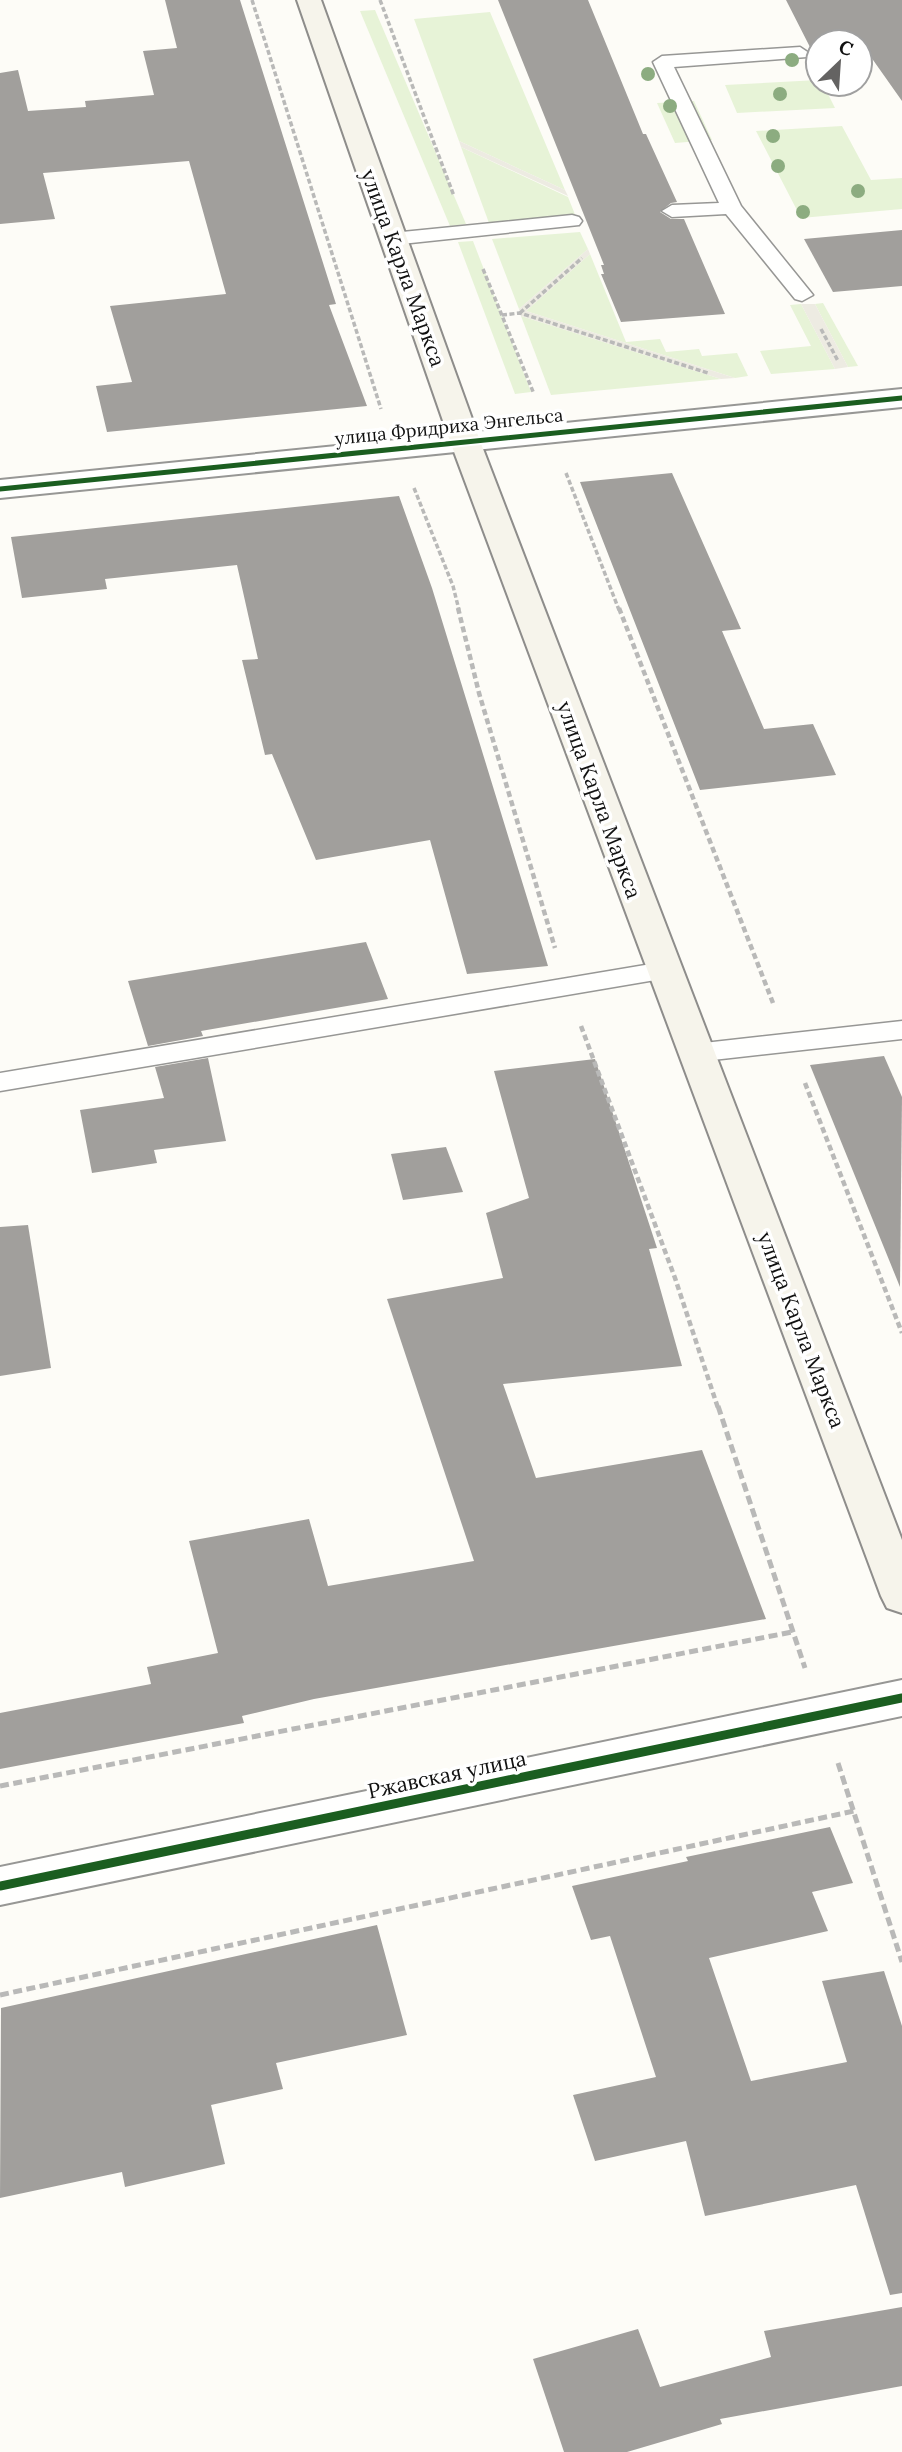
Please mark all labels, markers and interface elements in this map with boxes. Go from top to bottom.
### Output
north arrow [804,28,874,98]
text: С [835,34,857,61]
street label: улица Карла Маркса [355,165,452,370]
street label: улица Фридриха Энгельса [334,403,564,450]
street label: улица Карла Маркса [551,697,648,902]
street label: улица Карла Маркса [752,1228,851,1432]
street label: Ржавская улица [365,1744,529,1804]

